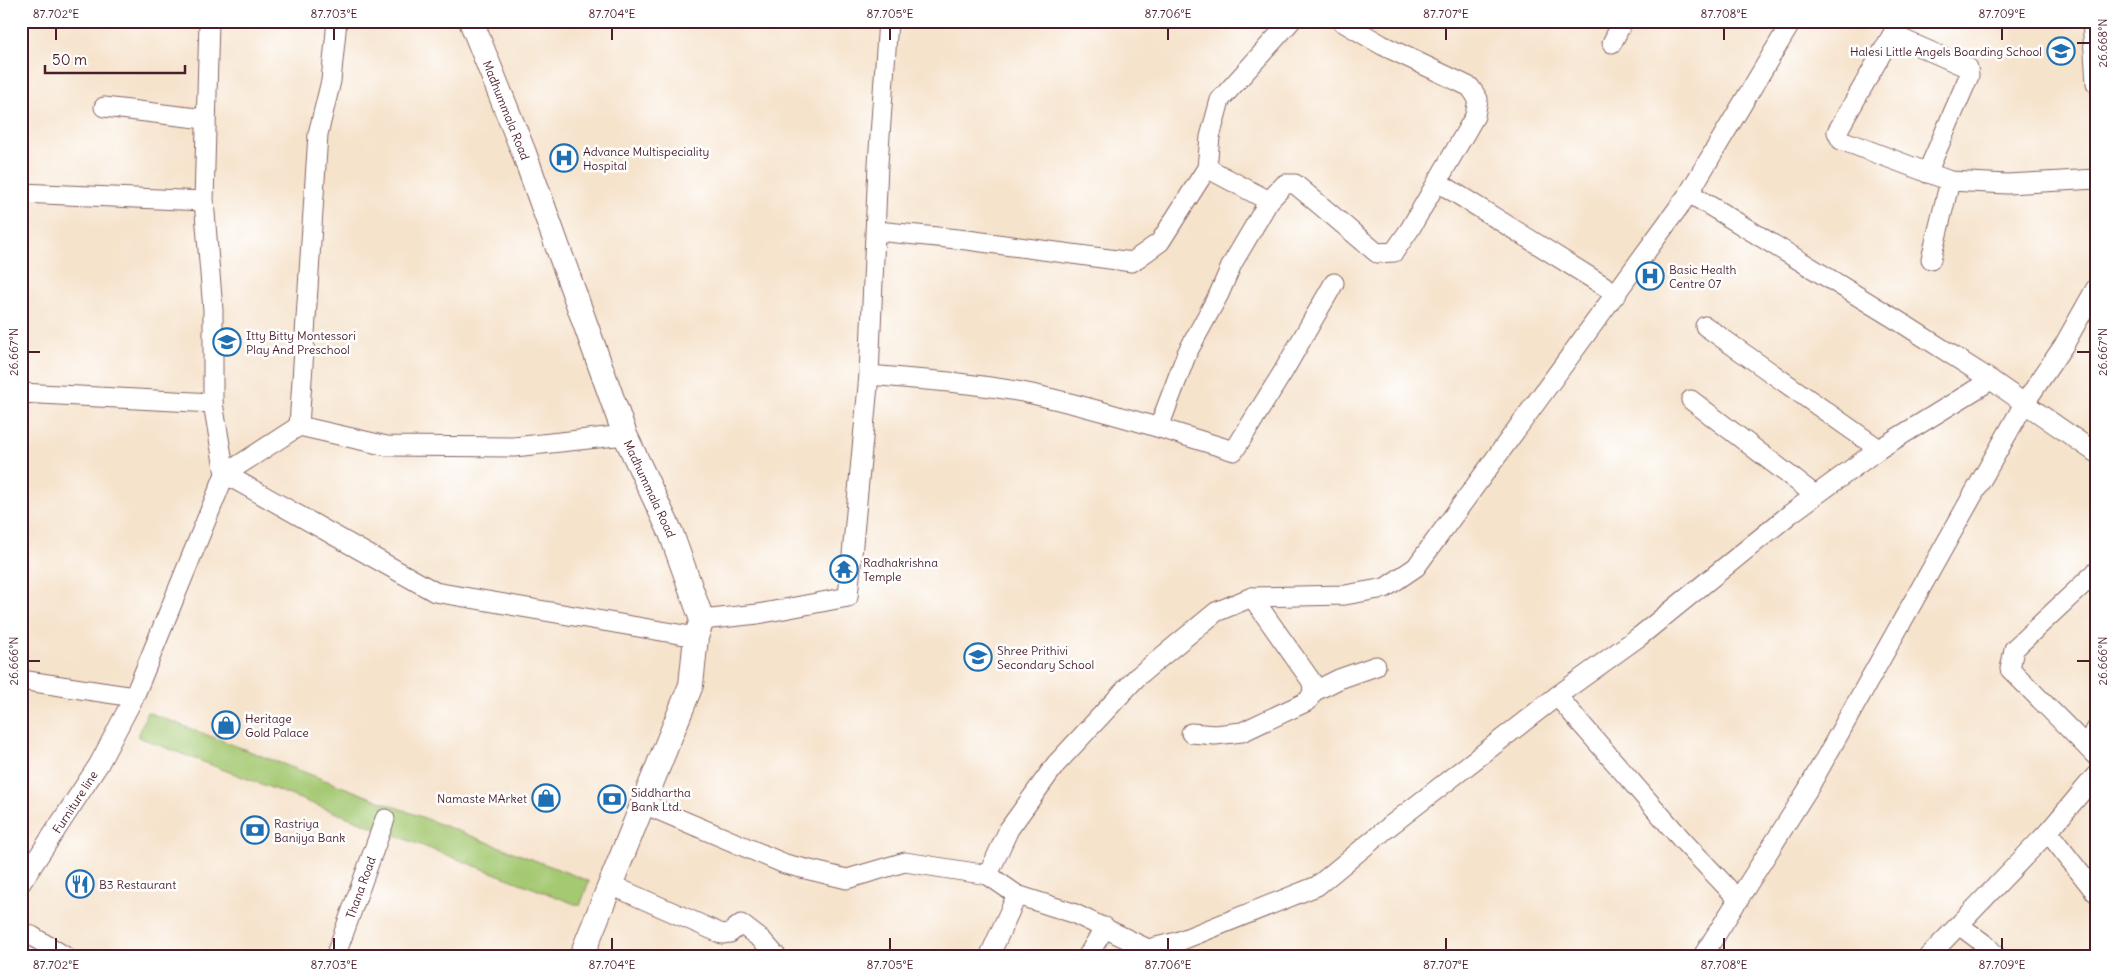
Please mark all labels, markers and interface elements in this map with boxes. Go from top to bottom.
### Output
text: 87.702°E [33,6,79,21]
text: 87.703°E [311,6,357,21]
text: 87.704°E [588,6,636,21]
text: 87.705°E [866,6,914,21]
text: 87.706°E [1144,6,1192,21]
text: 87.707°E [1423,6,1469,21]
text: 87.708°E [1700,6,1748,21]
text: 87.709°E [1978,6,2026,21]
text: 26.668°N [2095,18,2110,68]
school or university icon: Halesi Little Angels Boarding School [2046,36,2076,66]
scale bar [45,42,185,74]
place label: Halesi Little Angels Boarding School [1850,44,2042,59]
text: 50 m [52,50,87,69]
street label: Madhummala Road [480,58,533,162]
hospital icon: Advance Multispeciality Hospital [549,143,579,173]
place label: Advance Multispeciality Hospital [583,144,709,173]
hospital icon: Basic Health Centre 07 [1635,261,1665,291]
place label: Basic Health Centre 07 [1669,262,1736,291]
school or university icon: Itty Bitty Montessori Play And Preschool [212,327,242,357]
text: 26.667°N [6,328,21,376]
place label: Itty Bitty Montessori Play And Preschool [246,328,356,357]
text: 26.667°N [2095,328,2110,376]
street label: Madhummala Road [621,437,679,539]
temple icon: Radhakrishna Temple [829,554,859,584]
place label: Radhakrishna Temple [863,555,938,584]
text: 26.666°N [6,636,21,686]
text: 26.666°N [2095,636,2110,686]
school or university icon: Shree Prithivi Secondary School [963,642,993,672]
place label: Shree Prithivi Secondary School [997,643,1094,672]
shop icon: Heritage Gold Palace [211,710,241,740]
place label: Heritage Gold Palace [245,711,309,740]
street label: Furniture line [49,768,101,836]
shop icon: Namaste MArket [531,783,561,813]
bank icon: Siddhartha Bank Ltd. [597,784,627,814]
place label: Siddhartha Bank Ltd. [631,785,691,814]
place label: Namaste MArket [437,791,527,806]
bank icon: Rastriya Banijya Bank [240,815,270,845]
place label: Rastriya Banijya Bank [274,816,345,845]
street label: Thana Road [342,854,378,921]
restaurant icon: B3 Restaurant [65,869,95,899]
place label: B3 Restaurant [99,877,176,892]
text: 87.702°E [33,957,79,972]
text: 87.703°E [311,957,357,972]
text: 87.704°E [588,957,636,972]
text: 87.705°E [866,957,914,972]
text: 87.706°E [1144,957,1192,972]
text: 87.707°E [1423,957,1469,972]
text: 87.708°E [1700,957,1748,972]
text: 87.709°E [1978,957,2026,972]

